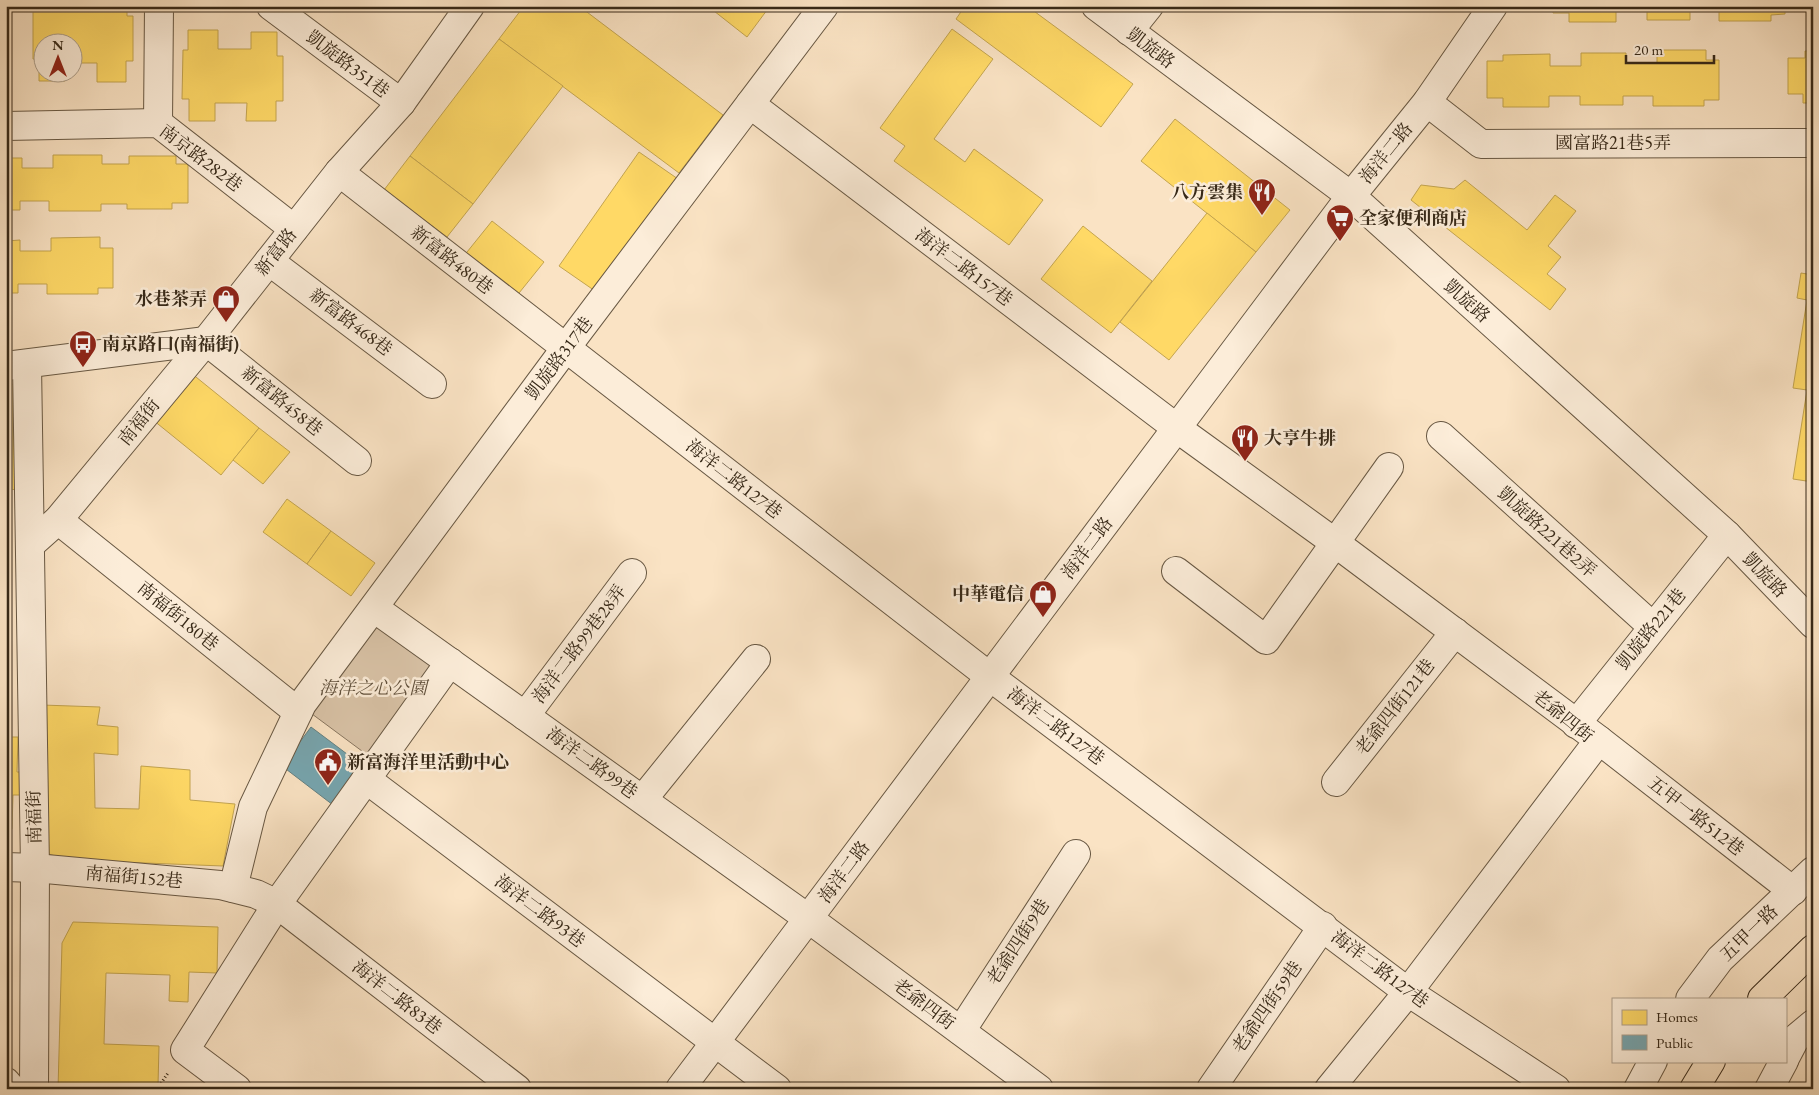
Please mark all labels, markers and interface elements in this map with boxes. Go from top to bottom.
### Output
street label: 凱旋路 [1123,22,1180,73]
street label: 凱旋路351巷 [302,25,394,102]
north arrow [32,32,82,82]
scale bar [1626,32,1714,64]
text: N [52,36,64,54]
text: 20 m [1634,40,1663,59]
street label: 海洋二路 [1354,117,1417,188]
street label: 南京路282巷 [155,119,247,196]
street label: 國富路21巷5弄 [1555,131,1671,154]
restaurant icon: 八方雲集 [1247,177,1277,216]
place label: 八方雲集 [1171,180,1243,203]
supermarket icon: 全家便利商店 [1325,203,1355,242]
place label: 全家便利商店 [1359,206,1467,229]
street label: 新富路480巷 [407,220,498,299]
street label: 新富路 [250,223,301,280]
street label: 海洋二路157巷 [911,223,1018,311]
street label: 凱旋路 [1440,274,1495,327]
street label: 新富路468巷 [305,283,397,360]
shop icon: 水巷茶弄 [211,284,241,323]
place label: 水巷茶弄 [135,287,207,310]
street label: 凱旋路317巷 [520,312,597,404]
bus stop icon: 南京路口(南福街) [68,329,98,368]
place label: 南京路口(南福街) [102,332,239,355]
street label: 新富路458巷 [237,361,328,440]
street label: 南福街 [113,393,165,450]
restaurant icon: 大亨牛排 [1230,423,1260,462]
place label: 大亨牛排 [1264,426,1336,449]
street label: 海洋二路127巷 [682,434,787,523]
street label: 凱旋路221巷2弄 [1493,481,1601,582]
street label: 海洋二路 [1056,512,1117,583]
street label: 凱旋路 [1738,547,1792,602]
street label: 南福街180巷 [133,576,224,655]
shop icon: 中華電信 [1028,579,1058,618]
street label: 海洋二路99巷28弄 [527,580,631,708]
place label: 中華電信 [952,582,1024,605]
street label: 凱旋路221巷 [1611,583,1690,674]
street label: 老爺四街121巷 [1350,654,1439,759]
park label: 海洋之心公園 [319,676,430,699]
street label: 海洋二路127巷 [1003,682,1110,770]
street label: 老爺四街 [1528,684,1599,747]
street label: 海洋二路99巷 [542,722,642,803]
public building icon: 新富海洋里活動中心 [313,747,343,786]
place label: 新富海洋里活動中心 [347,750,509,773]
street label: 五甲一路512巷 [1644,771,1749,860]
street label: 南福街 [22,790,45,844]
street label: 海洋二路 [813,836,874,907]
street label: 南福街152巷 [84,861,184,892]
street label: 海洋二路93巷 [491,869,590,952]
street label: 老爺四街9巷 [981,894,1054,989]
street label: 五甲一路 [1715,899,1783,966]
street label: 海洋二路127巷 [1327,925,1434,1013]
street label: 海洋二路83巷 [348,955,447,1039]
street label: 老爺四街59巷 [1226,956,1307,1057]
street label: 老爺四街 [889,973,960,1034]
legend [1612,998,1786,1062]
text: Homes [1656,1007,1698,1026]
text: Public [1656,1033,1693,1052]

